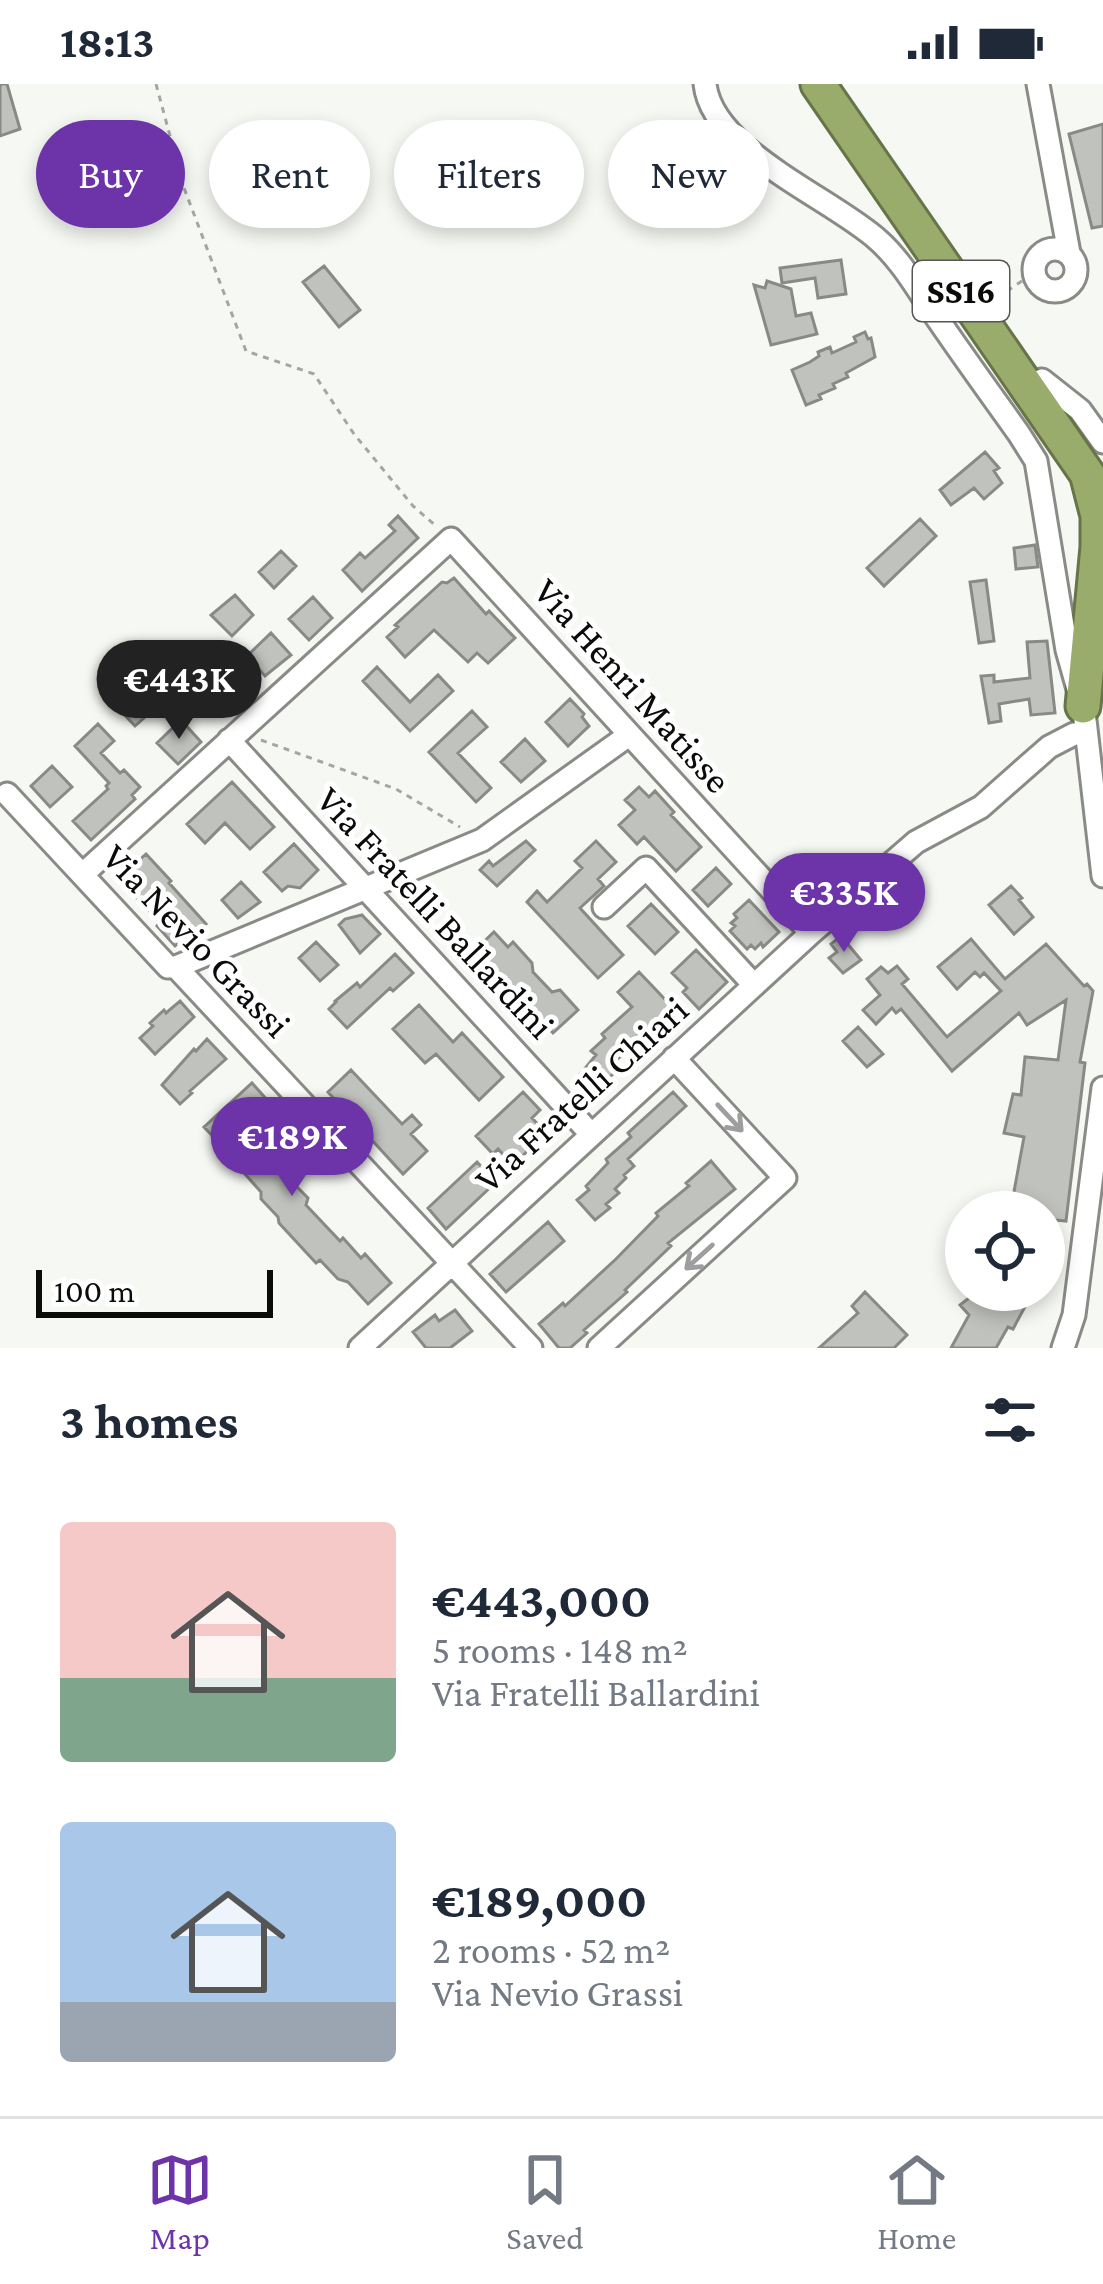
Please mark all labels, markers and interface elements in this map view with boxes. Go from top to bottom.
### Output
text: 18:13 [60,17,154,67]
chip: Buy [36,120,185,228]
chip: Rent [209,120,370,228]
chip: Filters [394,120,584,228]
chip: New [608,120,769,228]
road number: SS16 [913,261,1009,321]
street label: Via Henri Matisse [525,569,741,801]
pin: €443K [95,640,263,742]
text: €443K [124,657,234,700]
street label: Via Fratelli Ballardini [308,777,564,1047]
street label: Via Nevio Grassi [94,835,300,1045]
pin: €335K [760,853,928,955]
text: €335K [790,870,898,913]
street label: Via Fratelli Chiari [466,987,696,1201]
pin: €189K [208,1097,376,1199]
one-way arrow [715,1103,743,1132]
text: €189K [238,1114,346,1157]
map controls [945,1191,1065,1311]
button: locate [945,1191,1065,1311]
one-way arrow [685,1243,715,1270]
scale bar [36,1264,273,1317]
text: 100 m [54,1272,135,1309]
icon: filters [977,1387,1043,1453]
text: 3 homes [60,1392,238,1449]
icon: home [156,1570,300,1714]
text: €443,000 [432,1571,651,1628]
text: 5 rooms · 148 m² [432,1628,688,1671]
text: Via Fratelli Ballardini [432,1671,760,1714]
icon: home [156,1870,300,2014]
text: €189,000 [432,1871,647,1928]
text: 2 rooms · 52 m² [432,1928,670,1971]
text: Via Nevio Grassi [432,1971,683,2014]
tab: Map [147,2147,213,2256]
tab: Saved [506,2147,584,2256]
tab: Home [877,2147,956,2256]

